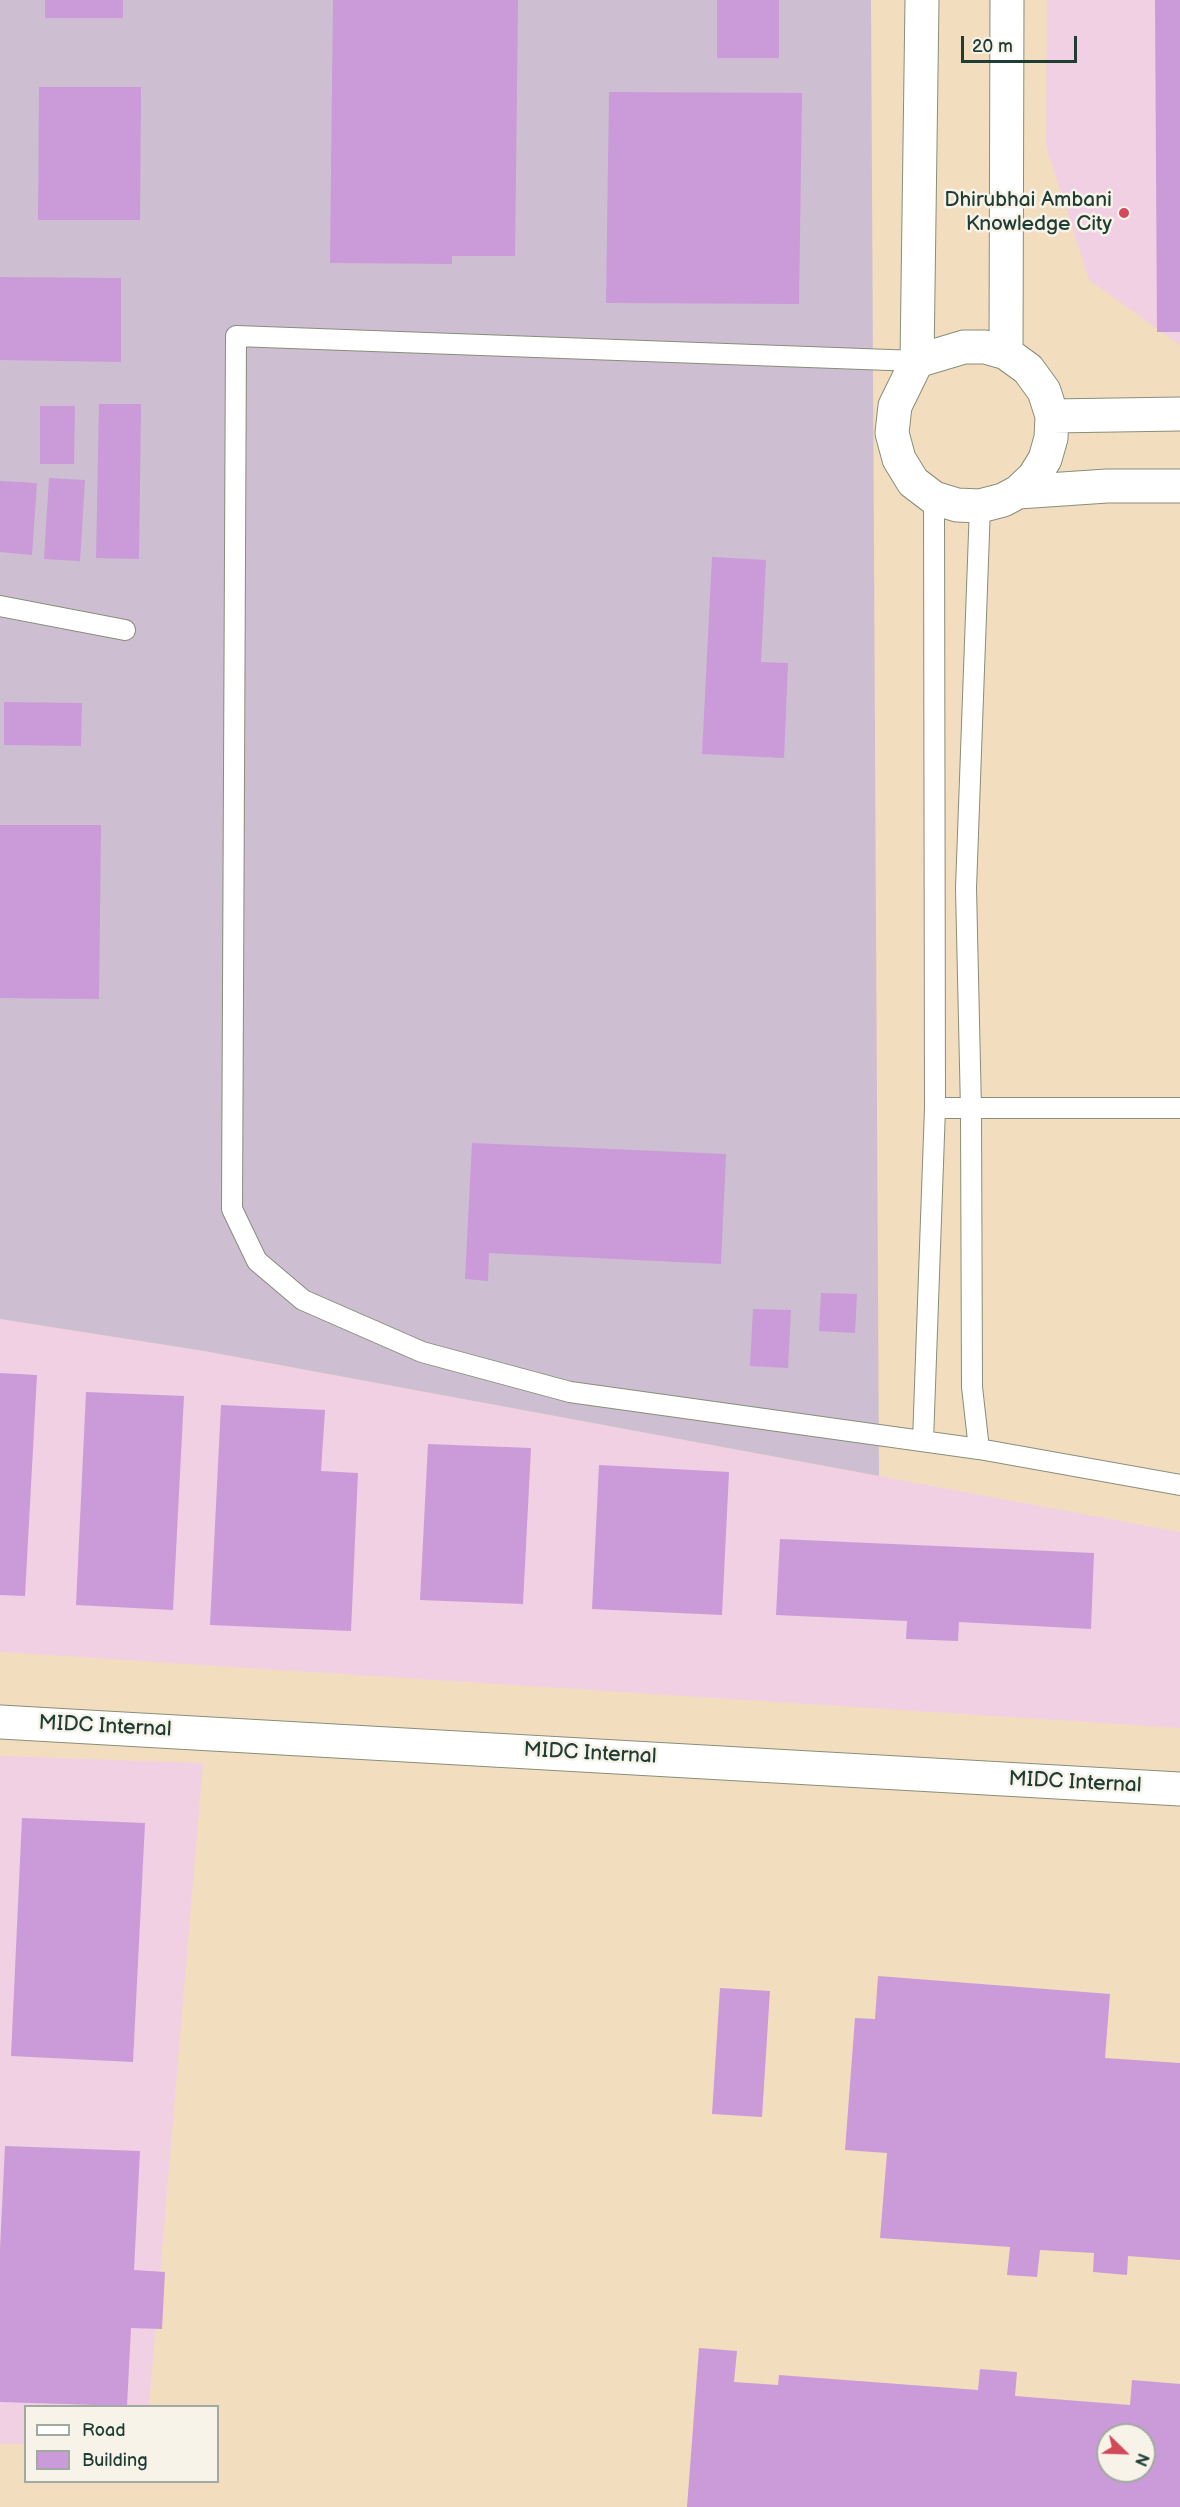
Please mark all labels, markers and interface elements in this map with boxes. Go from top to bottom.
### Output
scale bar [964,24,1080,62]
text: 20 m [972,36,1013,57]
place label: Dhirubhai Ambani Knowledge City [944,188,1112,238]
marker: Dhirubhai Ambani Knowledge City [1117,206,1131,220]
street label: MIDC Internal [38,1711,172,1743]
street label: MIDC Internal [523,1738,657,1770]
street label: MIDC Internal [1008,1767,1142,1799]
legend [24,2405,219,2483]
text: Road [82,2420,126,2441]
north arrow [1096,2423,1156,2483]
text: Building [82,2450,148,2471]
text: N [1130,2450,1152,2469]

